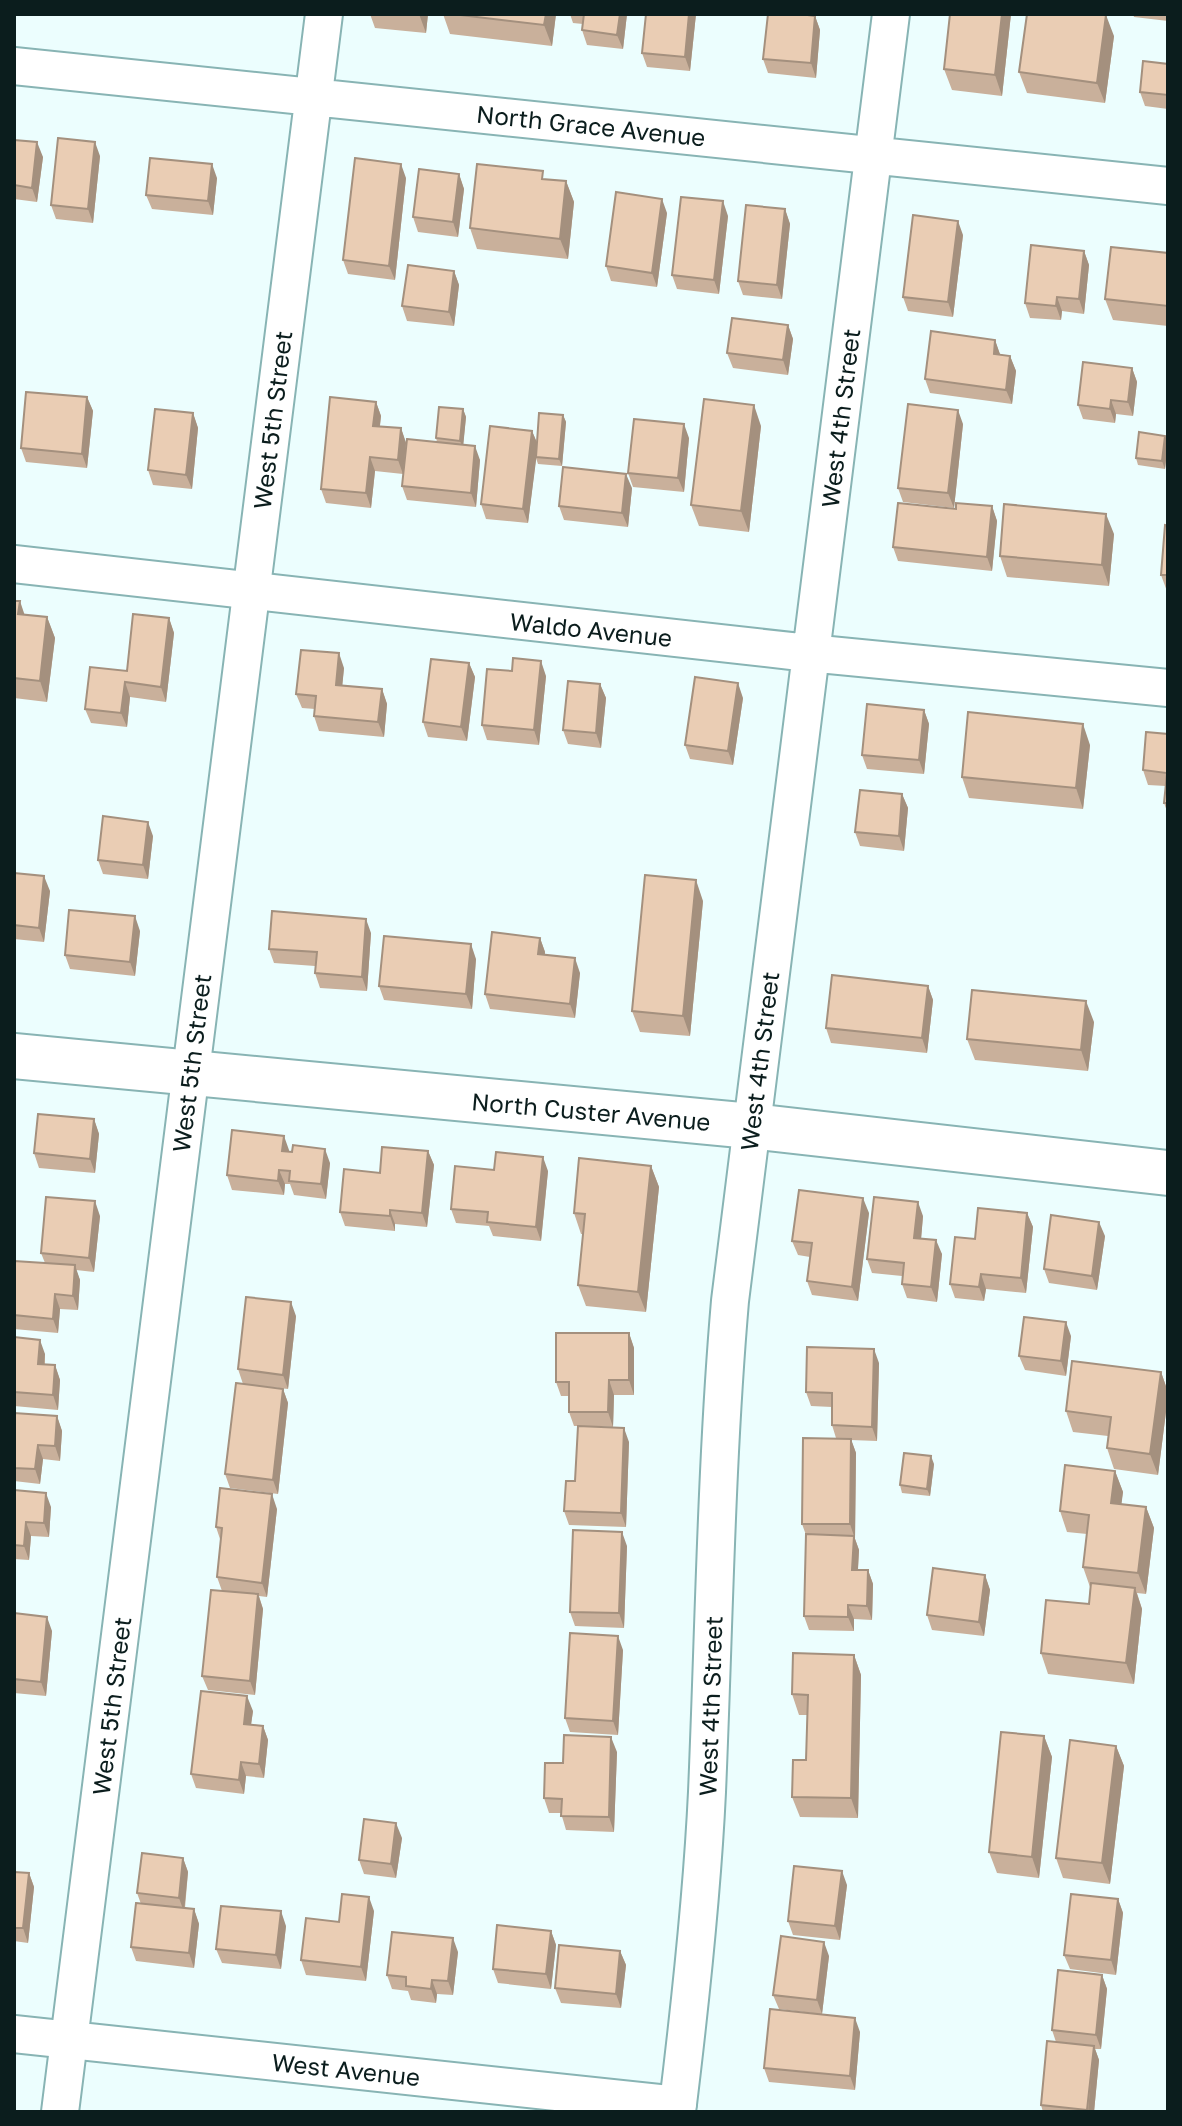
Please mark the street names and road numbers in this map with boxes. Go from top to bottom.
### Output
street label: North Grace Avenue [475,99,707,151]
street label: West 4th Street [815,327,865,509]
street label: West 5th Street [247,329,297,511]
street label: Waldo Avenue [508,606,674,652]
street label: West 4th Street [734,970,784,1152]
street label: West 5th Street [166,972,216,1154]
street label: North Custer Avenue [470,1086,712,1136]
street label: West 5th Street [86,1615,136,1797]
street label: West 4th Street [692,1615,728,1797]
street label: West Avenue [270,2047,422,2091]

